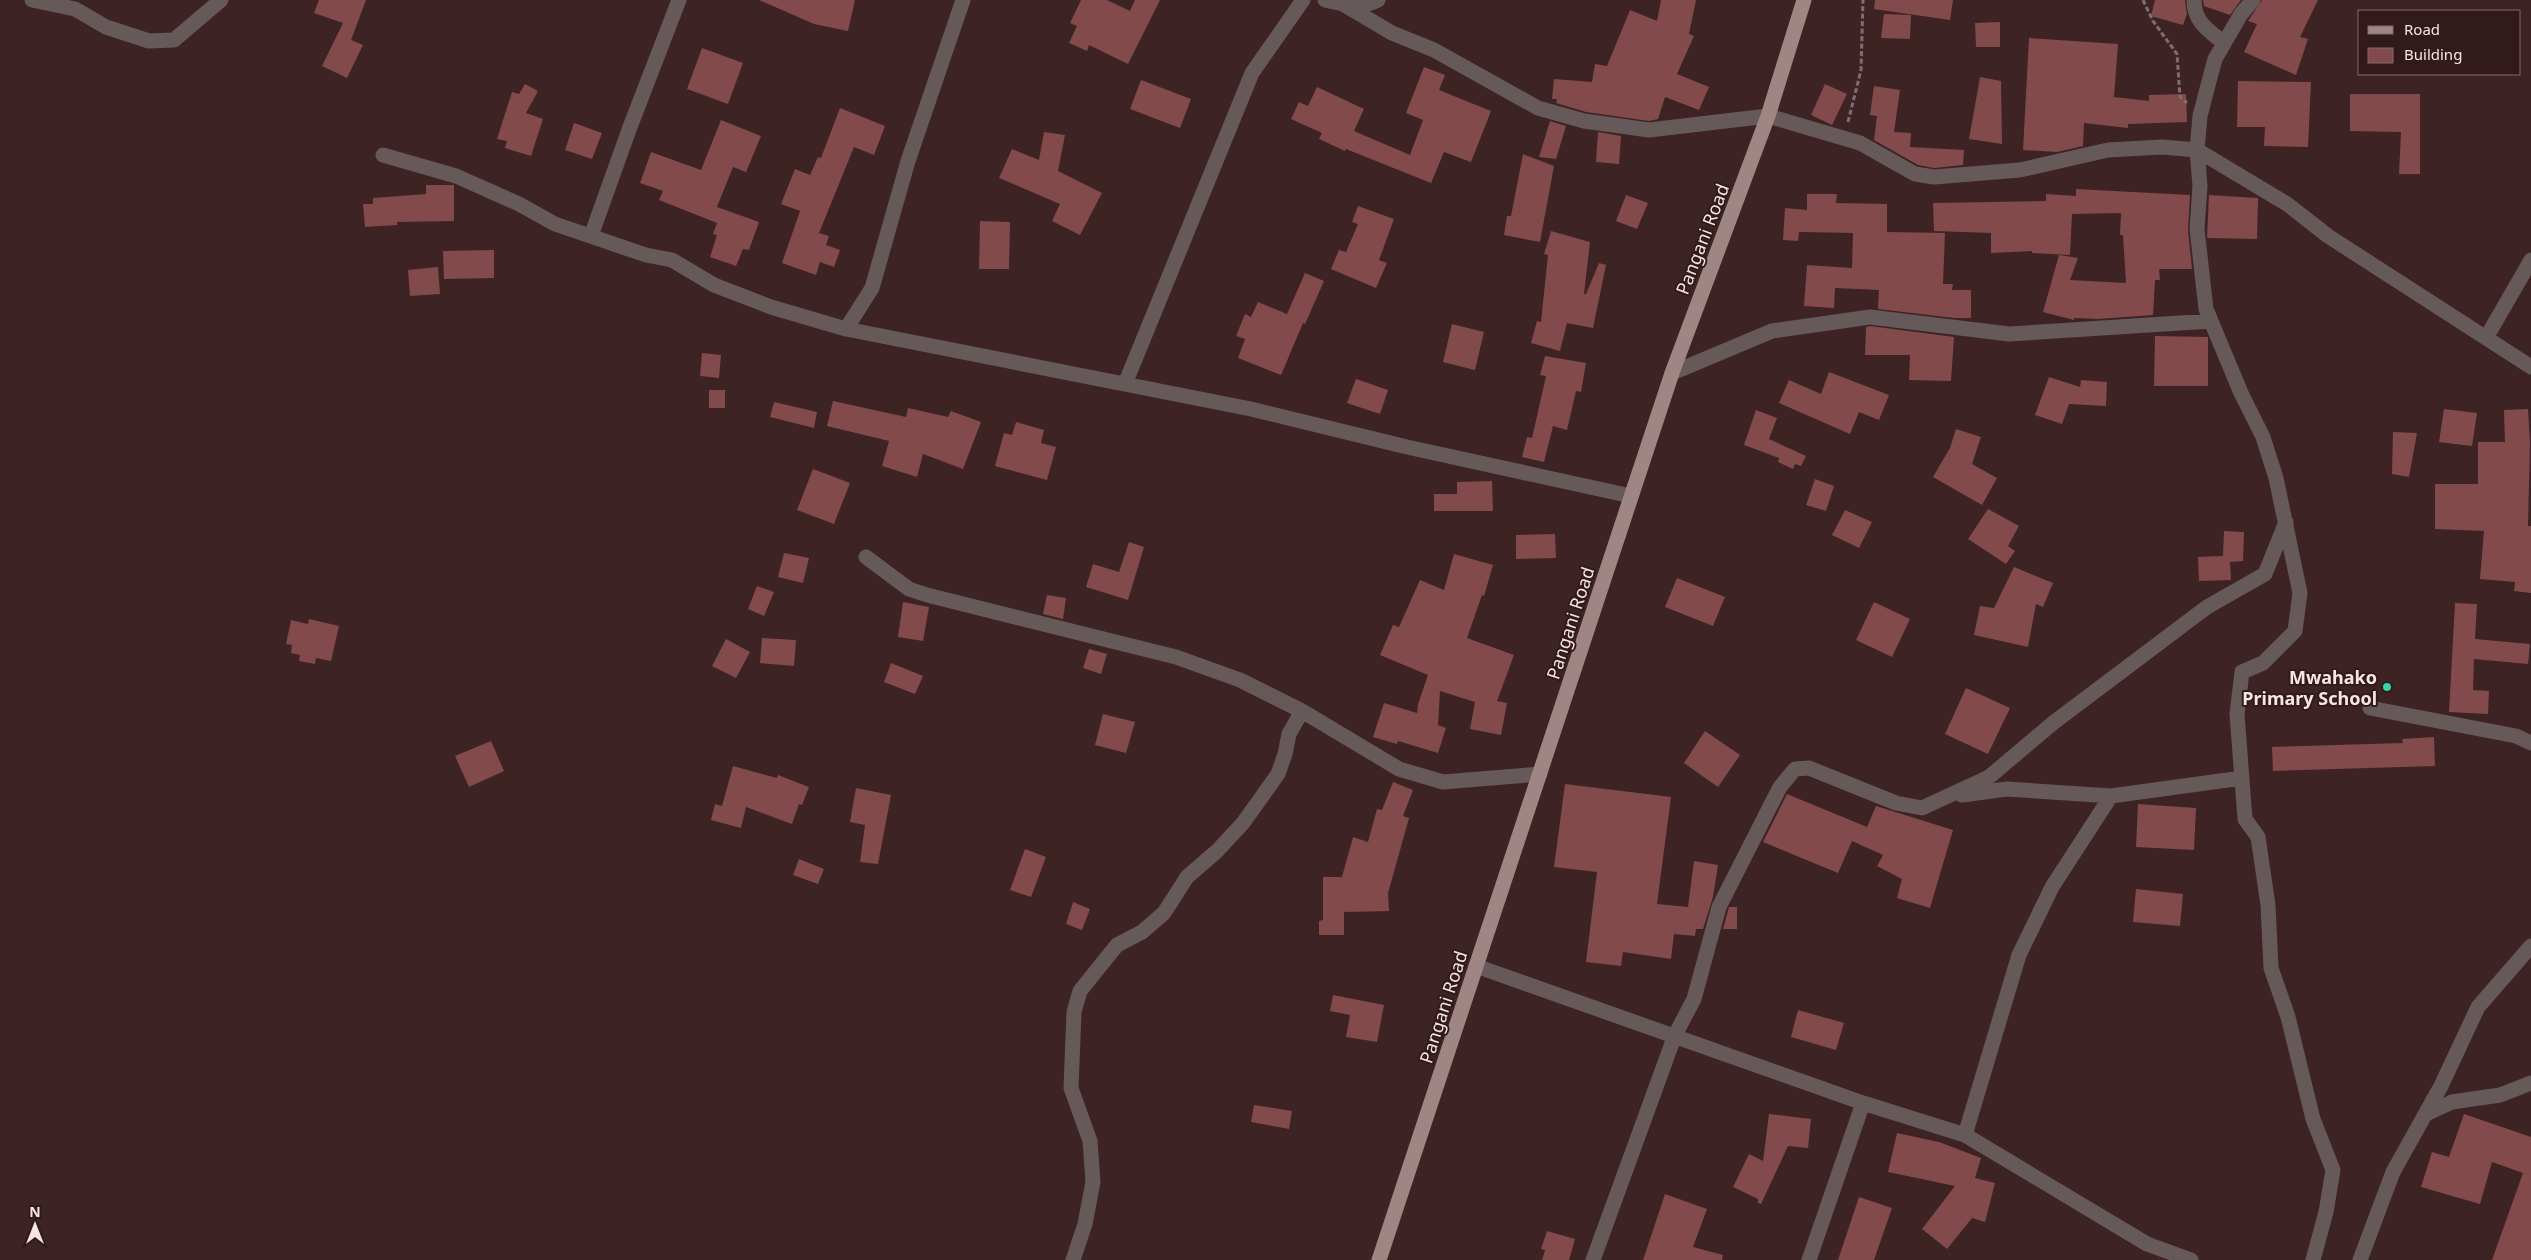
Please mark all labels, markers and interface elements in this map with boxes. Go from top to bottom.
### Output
legend [2358,10,2521,75]
text: Road [2404,19,2440,39]
text: Building [2404,44,2462,64]
street label: Pangani Road [1670,180,1734,298]
street label: Pangani Road [1541,564,1599,682]
place label: Mwahako Primary School [2242,665,2377,710]
marker: Mwahako Primary School [2381,681,2393,693]
street label: Pangani Road [1414,948,1472,1066]
north arrow [10,1200,60,1250]
text: N [29,1202,41,1221]

